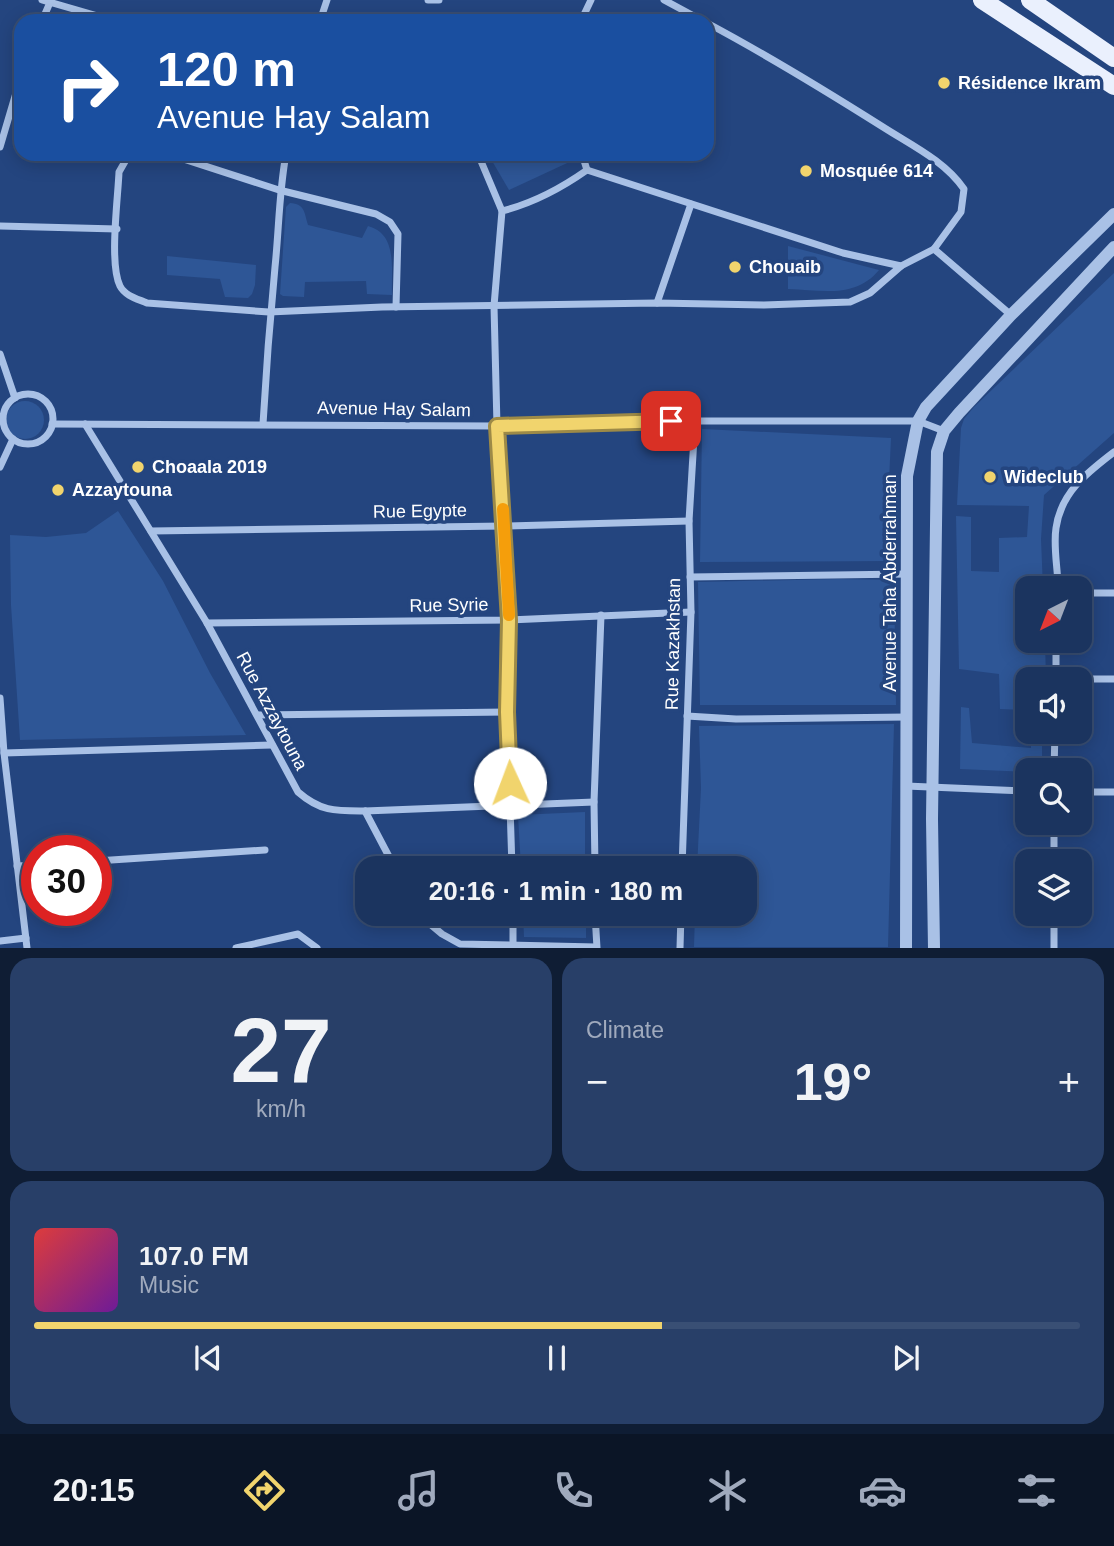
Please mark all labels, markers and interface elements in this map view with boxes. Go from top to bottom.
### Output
icon: right [42,42,133,133]
text: 120 m [157,42,296,96]
place label: Résidence Ikram [958,73,1101,93]
marker: Résidence Ikram [936,75,952,91]
text: Avenue Hay Salam [157,99,430,135]
place label: Mosquée 614 [820,161,933,181]
marker: Mosquée 614 [798,163,814,179]
place label: Chouaib [749,257,821,277]
marker: Chouaib [727,259,743,275]
pin [641,391,701,451]
street label: Avenue Hay Salam [317,398,471,420]
icon: arrive [652,402,690,440]
place label: Choaala 2019 [152,457,267,477]
marker: Choaala 2019 [130,459,146,475]
place label: Wideclub [1004,467,1084,487]
marker: Wideclub [982,469,998,485]
street label: Avenue Taha Abderrahman [880,474,900,692]
place label: Azzaytouna [72,480,173,500]
marker: Azzaytouna [50,482,66,498]
street label: Rue Egypte [373,500,467,522]
north arrow [1015,576,1092,653]
map controls [1015,576,1092,926]
street label: Rue Kazakhstan [662,578,684,710]
street label: Rue Syrie [409,594,489,616]
street label: Rue Azzaytouna [232,648,312,774]
button: sound [1015,667,1092,744]
position arrow [473,746,547,820]
button: search [1015,758,1092,835]
speed limit sign: 30 [21,835,112,926]
button: layers [1015,849,1092,926]
text: 20:16 · 1 min · 180 m [429,876,683,906]
text: 27 [230,1000,332,1101]
text: Climate [586,1017,664,1043]
text: 19° [794,1053,872,1111]
text: − [586,1061,608,1103]
text: + [1058,1061,1080,1103]
text: km/h [256,1096,306,1122]
text: 107.0 FM [139,1241,249,1271]
text: Music [139,1272,199,1298]
icon: previous [189,1339,227,1377]
icon: pause [538,1339,576,1377]
icon: next [887,1339,925,1377]
icon: directions [240,1466,289,1515]
icon: music [394,1466,443,1515]
icon: phone [549,1466,598,1515]
icon: climate [703,1466,752,1515]
icon: car [858,1466,907,1515]
icon: filters [1012,1466,1061,1515]
text: 20:15 [53,1472,135,1508]

